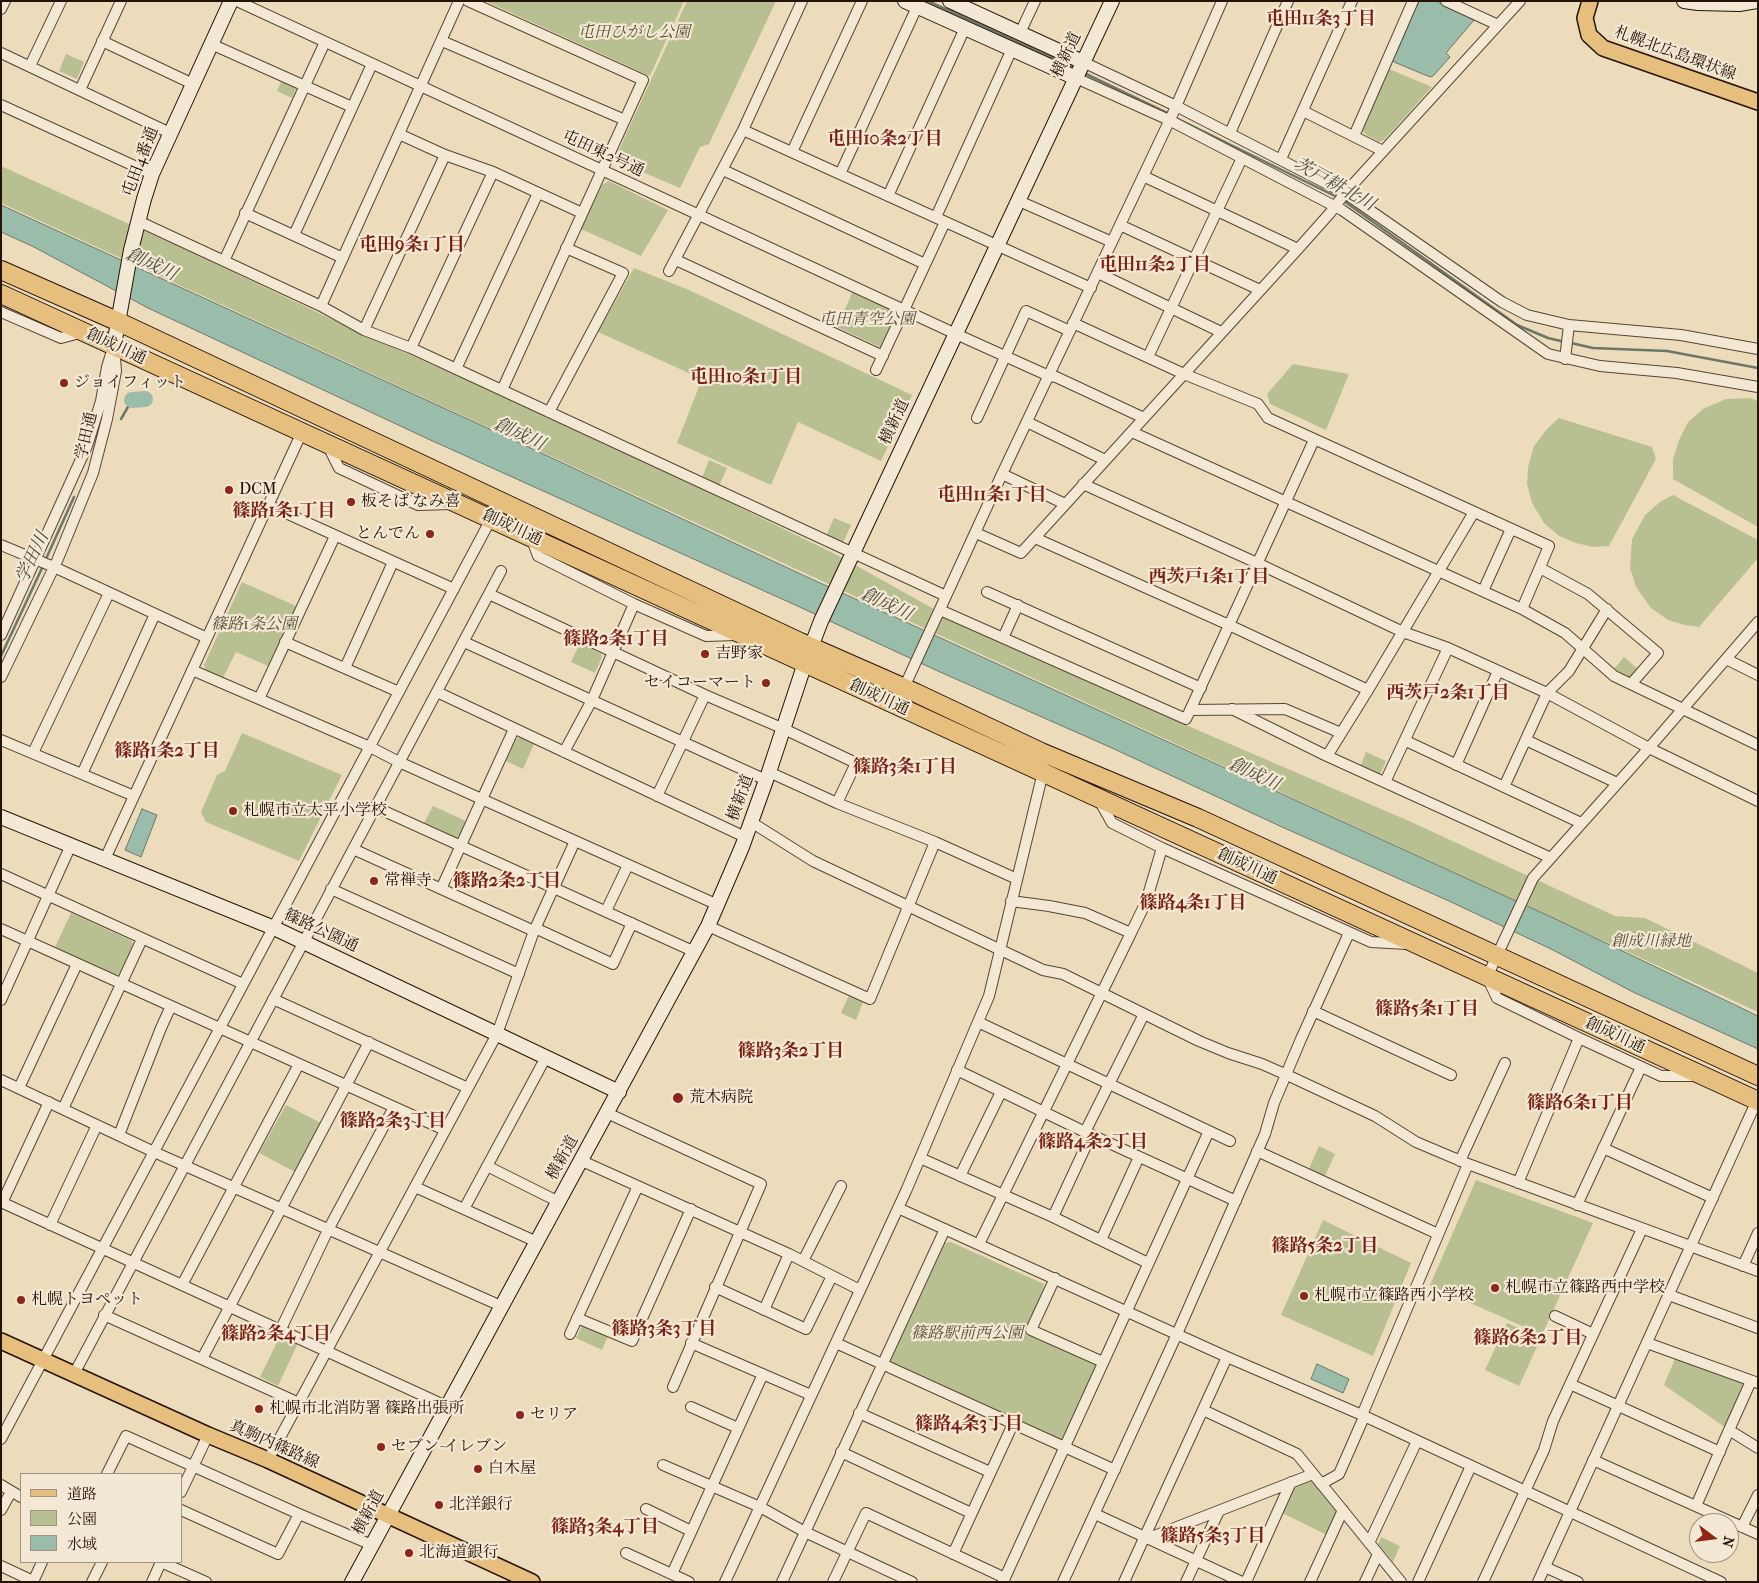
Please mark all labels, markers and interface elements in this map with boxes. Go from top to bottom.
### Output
district label: 屯田11条3丁目 [1266,9,1376,31]
park label: 屯田ひがし公園 [578,23,690,43]
street label: 札幌北広島環状線 [1612,23,1738,85]
street label: 横新道 [1048,29,1086,81]
street label: 屯田4番通 [119,124,163,200]
street label: 屯田東2号通 [559,127,647,181]
district label: 屯田10条2丁目 [827,129,943,151]
water label: 茨戸耕北川 [1289,154,1379,216]
district label: 屯田9条1丁目 [359,235,465,257]
water label: 創成川 [122,244,180,286]
district label: 屯田11条2丁目 [1099,255,1211,277]
park label: 屯田青空公園 [819,310,915,330]
street label: 創成川通 [83,325,149,369]
district label: 屯田10条1丁目 [690,367,802,389]
place label: ジョイフィット [74,373,186,393]
marker: ジョイフィット [58,377,70,389]
street label: 横新道 [876,396,914,448]
street label: 学田通 [72,410,102,462]
water label: 創成川 [490,414,548,456]
place label: DCM [239,480,277,500]
marker: DCM [223,484,235,496]
district label: 屯田11条1丁目 [937,485,1047,507]
place label: 板そば なみ喜 [361,492,460,512]
marker: 板そば なみ喜 [345,496,357,508]
district label: 篠路1条1丁目 [233,501,335,523]
street label: 創成川通 [479,506,545,550]
place label: とんでん [356,524,420,544]
marker: とんでん [424,528,436,540]
water label: 学田川 [12,529,54,587]
district label: 西茨戸1条1丁目 [1149,567,1269,589]
water label: 創成川 [857,584,915,626]
park label: 篠路1条公園 [211,615,297,635]
district label: 篠路2条1丁目 [563,629,669,651]
place label: 吉野家 [715,644,763,664]
marker: 吉野家 [699,648,711,660]
place label: セイコーマート [644,673,756,693]
street label: 創成川通 [846,676,912,720]
marker: セイコーマート [760,677,772,689]
district label: 西茨戸2条1丁目 [1386,683,1510,705]
district label: 篠路1条2丁目 [114,741,220,763]
water label: 創成川 [1225,754,1283,796]
district label: 篠路3条1丁目 [853,757,957,779]
street label: 横新道 [724,772,758,824]
place label: 札幌市立太平小学校 [243,801,387,821]
marker: 札幌市立太平小学校 [227,805,239,817]
street label: 創成川通 [1214,845,1280,889]
place label: 常禅寺 [384,871,432,891]
district label: 篠路2条2丁目 [453,871,561,893]
marker: 常禅寺 [368,875,380,887]
district label: 篠路4条1丁目 [1139,893,1247,915]
street label: 篠路公園通 [281,905,361,957]
park label: 創成川緑地 [1611,932,1691,952]
district label: 篠路5条1丁目 [1375,999,1479,1021]
street label: 創成川通 [1582,1014,1648,1058]
district label: 篠路3条2丁目 [738,1041,844,1063]
place label: 荒木病院 [689,1088,753,1108]
marker: 荒木病院 [671,1091,685,1105]
district label: 篠路6条1丁目 [1527,1093,1633,1115]
district label: 篠路2条3丁目 [340,1111,446,1133]
street label: 横新道 [543,1132,583,1184]
district label: 篠路4条2丁目 [1038,1132,1148,1154]
district label: 篠路5条2丁目 [1271,1236,1379,1258]
place label: 札幌市立篠路西中学校 [1505,1278,1665,1298]
marker: 札幌市立篠路西中学校 [1489,1282,1501,1294]
place label: 札幌市立篠路西小学校 [1314,1286,1474,1306]
place label: 札幌トヨペット [31,1290,143,1310]
marker: 札幌市立篠路西小学校 [1298,1290,1310,1302]
marker: 札幌トヨペット [15,1294,27,1306]
district label: 篠路3条3丁目 [612,1319,716,1341]
district label: 篠路2条4丁目 [221,1324,331,1346]
park label: 篠路駅前西公園 [911,1324,1023,1344]
district label: 篠路6条2丁目 [1473,1328,1583,1350]
place label: 札幌市北消防署 篠路出張所 [269,1399,464,1419]
marker: 札幌市北消防署 篠路出張所 [253,1403,265,1415]
place label: セリア [530,1405,578,1425]
marker: セリア [514,1409,526,1421]
district label: 篠路4条3丁目 [915,1414,1023,1436]
street label: 真駒内篠路線 [226,1417,322,1473]
place label: セブン-イレブン [391,1437,507,1457]
marker: セブン-イレブン [375,1441,387,1453]
place label: 白木屋 [488,1459,536,1479]
marker: 白木屋 [472,1463,484,1475]
legend [20,1473,182,1563]
text: 道路 [67,1485,97,1503]
street label: 横新道 [349,1487,389,1539]
place label: 北洋銀行 [449,1495,513,1515]
marker: 北洋銀行 [433,1499,445,1511]
text: 公園 [67,1510,97,1528]
north arrow [1689,1513,1739,1563]
district label: 篠路3条4丁目 [551,1517,659,1539]
district label: 篠路5条3丁目 [1160,1526,1266,1548]
text: N [1718,1534,1738,1549]
text: 水域 [67,1535,97,1553]
place label: 北海道銀行 [419,1543,499,1563]
marker: 北海道銀行 [403,1547,415,1559]

